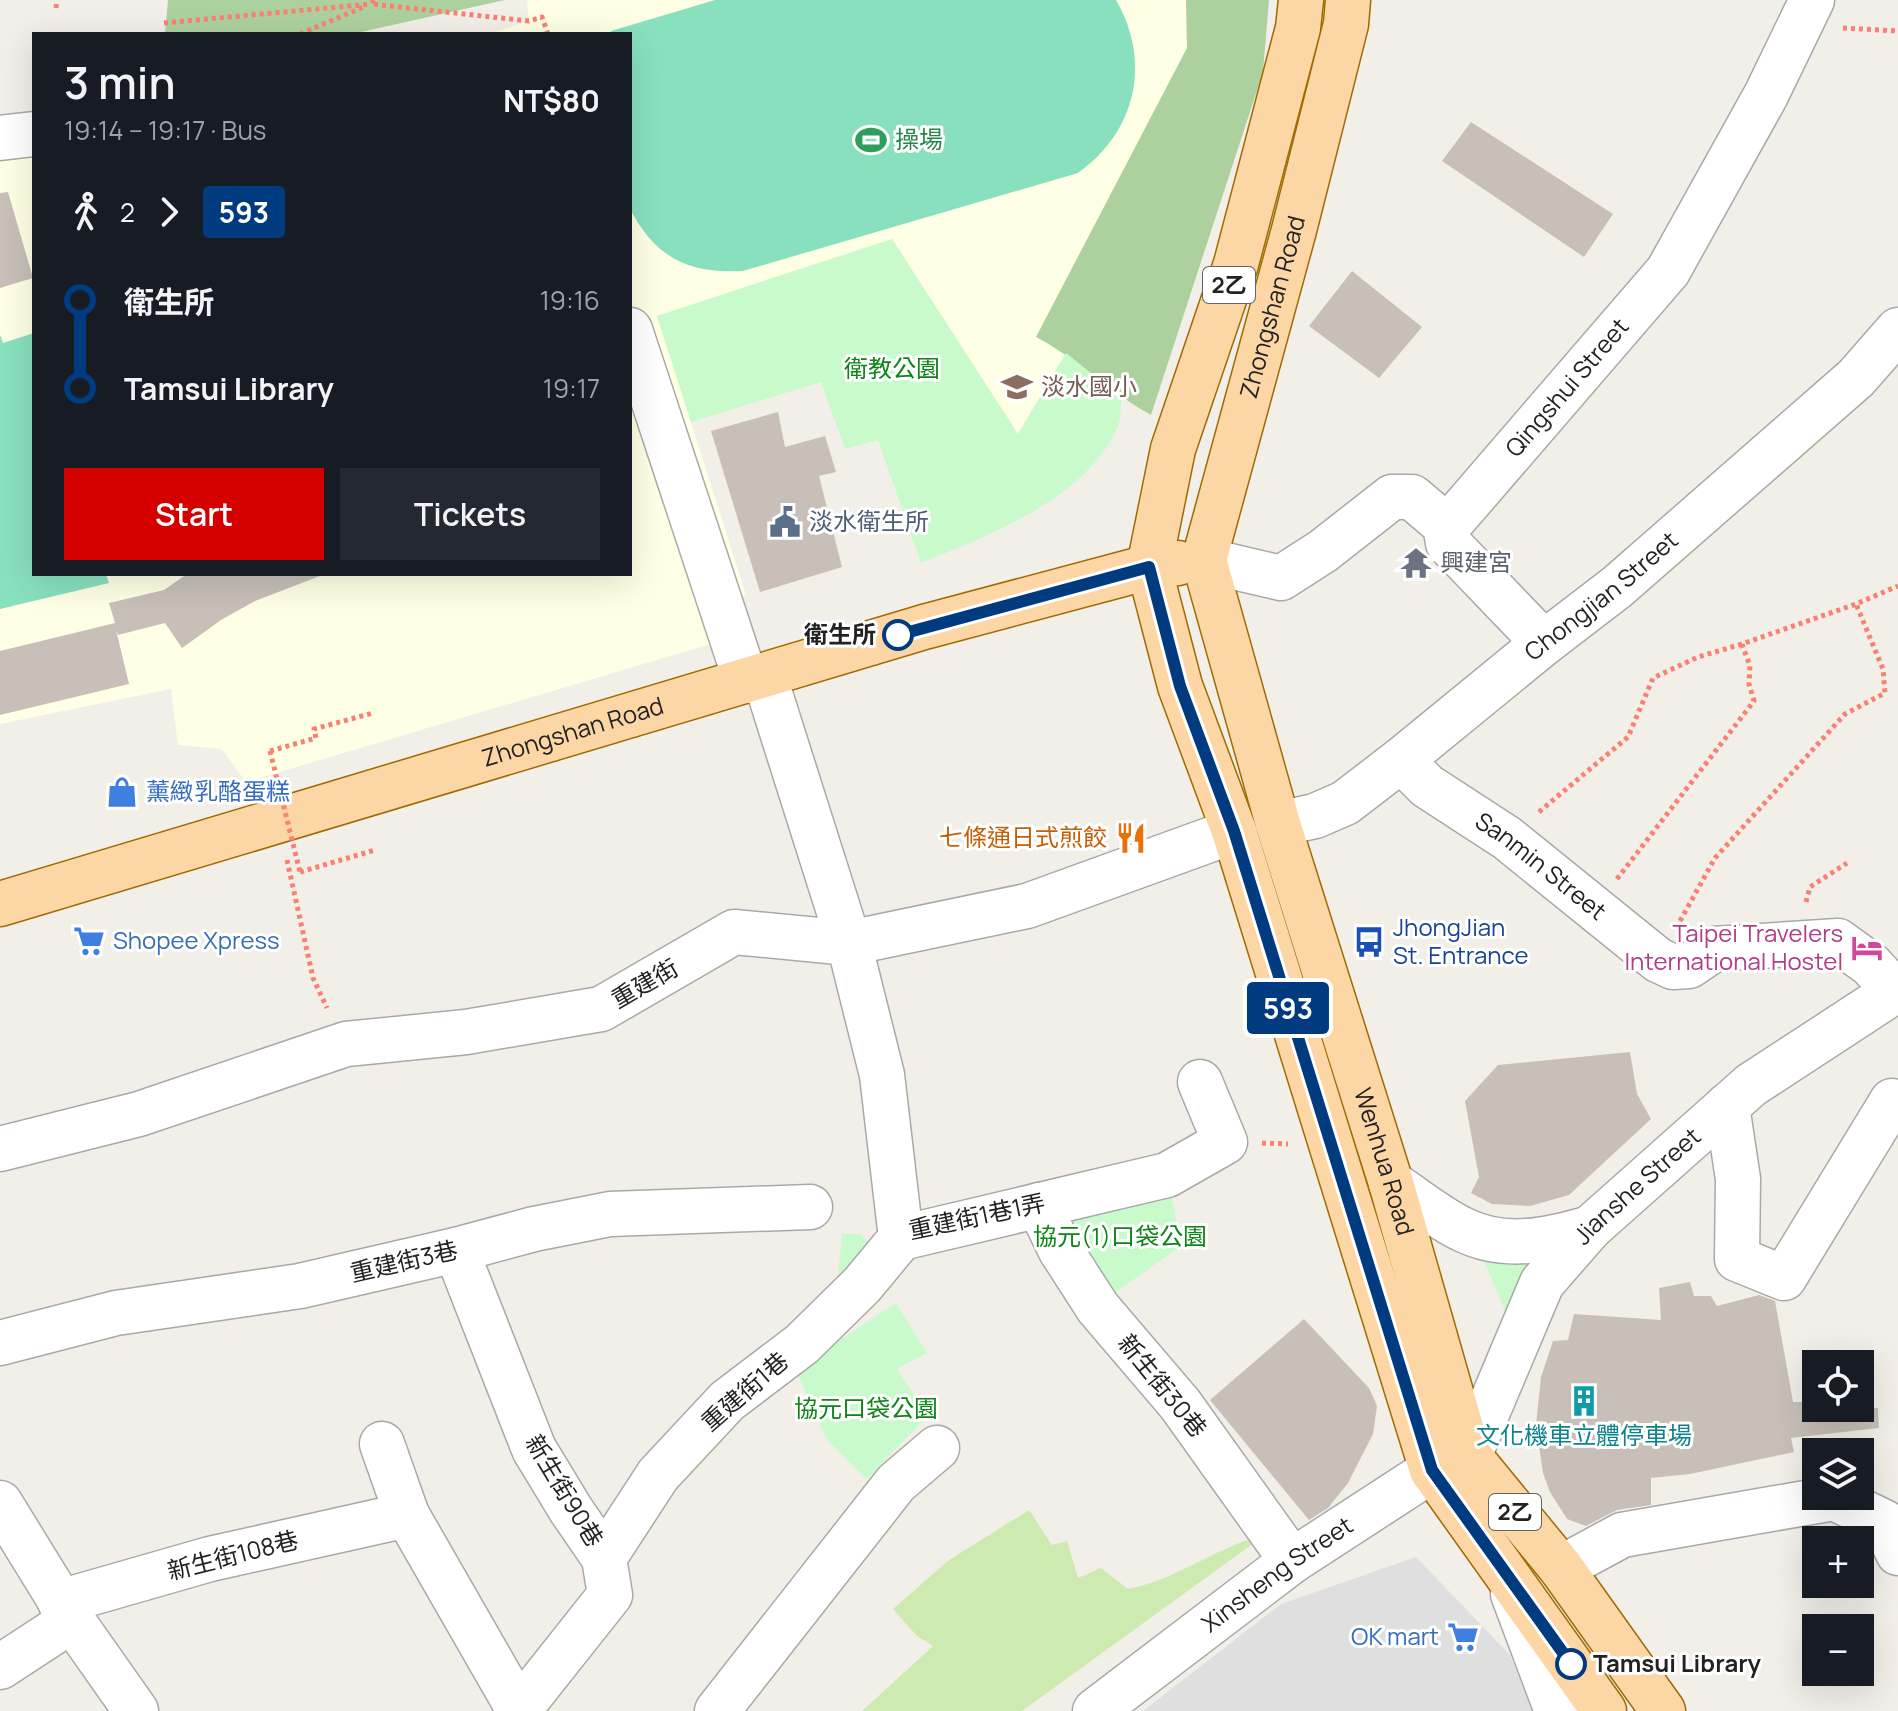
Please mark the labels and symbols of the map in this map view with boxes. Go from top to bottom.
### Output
place label: 操場 [895,122,943,155]
sports icon: 操場 [854,123,888,157]
street label: Zhongshan Road [1231,212,1312,402]
road number: 2乙 [1203,267,1255,303]
street label: Qingshui Street [1497,310,1635,463]
park label: 衛教公園 [844,351,940,384]
place label: 淡水國小 [1041,369,1137,402]
school or university icon: 淡水國小 [1000,370,1034,404]
place label: 淡水衛生所 [809,504,929,537]
public building icon: 淡水衛生所 [768,505,802,539]
street label: Chongjian Street [1517,523,1684,667]
place label: 興建宮 [1440,545,1512,578]
temple icon: 興建宮 [1399,546,1433,580]
place label: 衛生所 [804,617,876,650]
marker: 衛生所 [883,620,913,650]
street label: Zhongshan Road [478,688,667,774]
place label: 薰緻乳酪蛋糕 [146,774,290,807]
shop icon: 薰緻乳酪蛋糕 [105,775,139,809]
street label: Sanmin Street [1469,804,1614,927]
place label: 七條通日式煎餃 [939,820,1107,853]
restaurant icon: 七條通日式煎餃 [1114,821,1148,855]
place label: JhongJian St. Entrance [1393,910,1528,971]
place label: Taipei Travelers International Hostel [1624,916,1843,977]
place label: Shopee Xpress [113,923,280,956]
supermarket icon: Shopee Xpress [72,924,106,958]
bus stop icon: JhongJian St. Entrance [1352,925,1386,959]
hotel icon: Taipei Travelers International Hostel [1850,931,1884,965]
street label: 重建街 [605,950,684,1015]
line badge: 593 [1242,982,1334,1034]
street label: Wenhua Road [1347,1083,1423,1239]
street label: Jianshe Street [1565,1119,1707,1251]
street label: 重建街1巷1弄 [905,1185,1048,1246]
park label: 協元(1)口袋公園 [1033,1219,1207,1252]
street label: 重建街3巷 [347,1232,461,1289]
street label: 新生街30巷 [1111,1327,1215,1444]
street label: 重建街1巷 [693,1344,795,1438]
building icon: 文化機車立體停車場 [1567,1384,1601,1418]
park label: 協元口袋公園 [794,1391,938,1424]
place label: 文化機車立體停車場 [1476,1418,1692,1451]
street label: 新生街90巷 [519,1428,612,1553]
road number: 2乙 [1489,1494,1541,1530]
street label: Xinsheng Street [1194,1508,1359,1639]
street label: 新生街108巷 [164,1522,302,1587]
place label: OK mart [1351,1619,1439,1652]
supermarket icon: OK mart [1446,1620,1480,1654]
place label: Tamsui Library [1593,1646,1761,1679]
marker: Tamsui Library [1556,1649,1586,1679]

